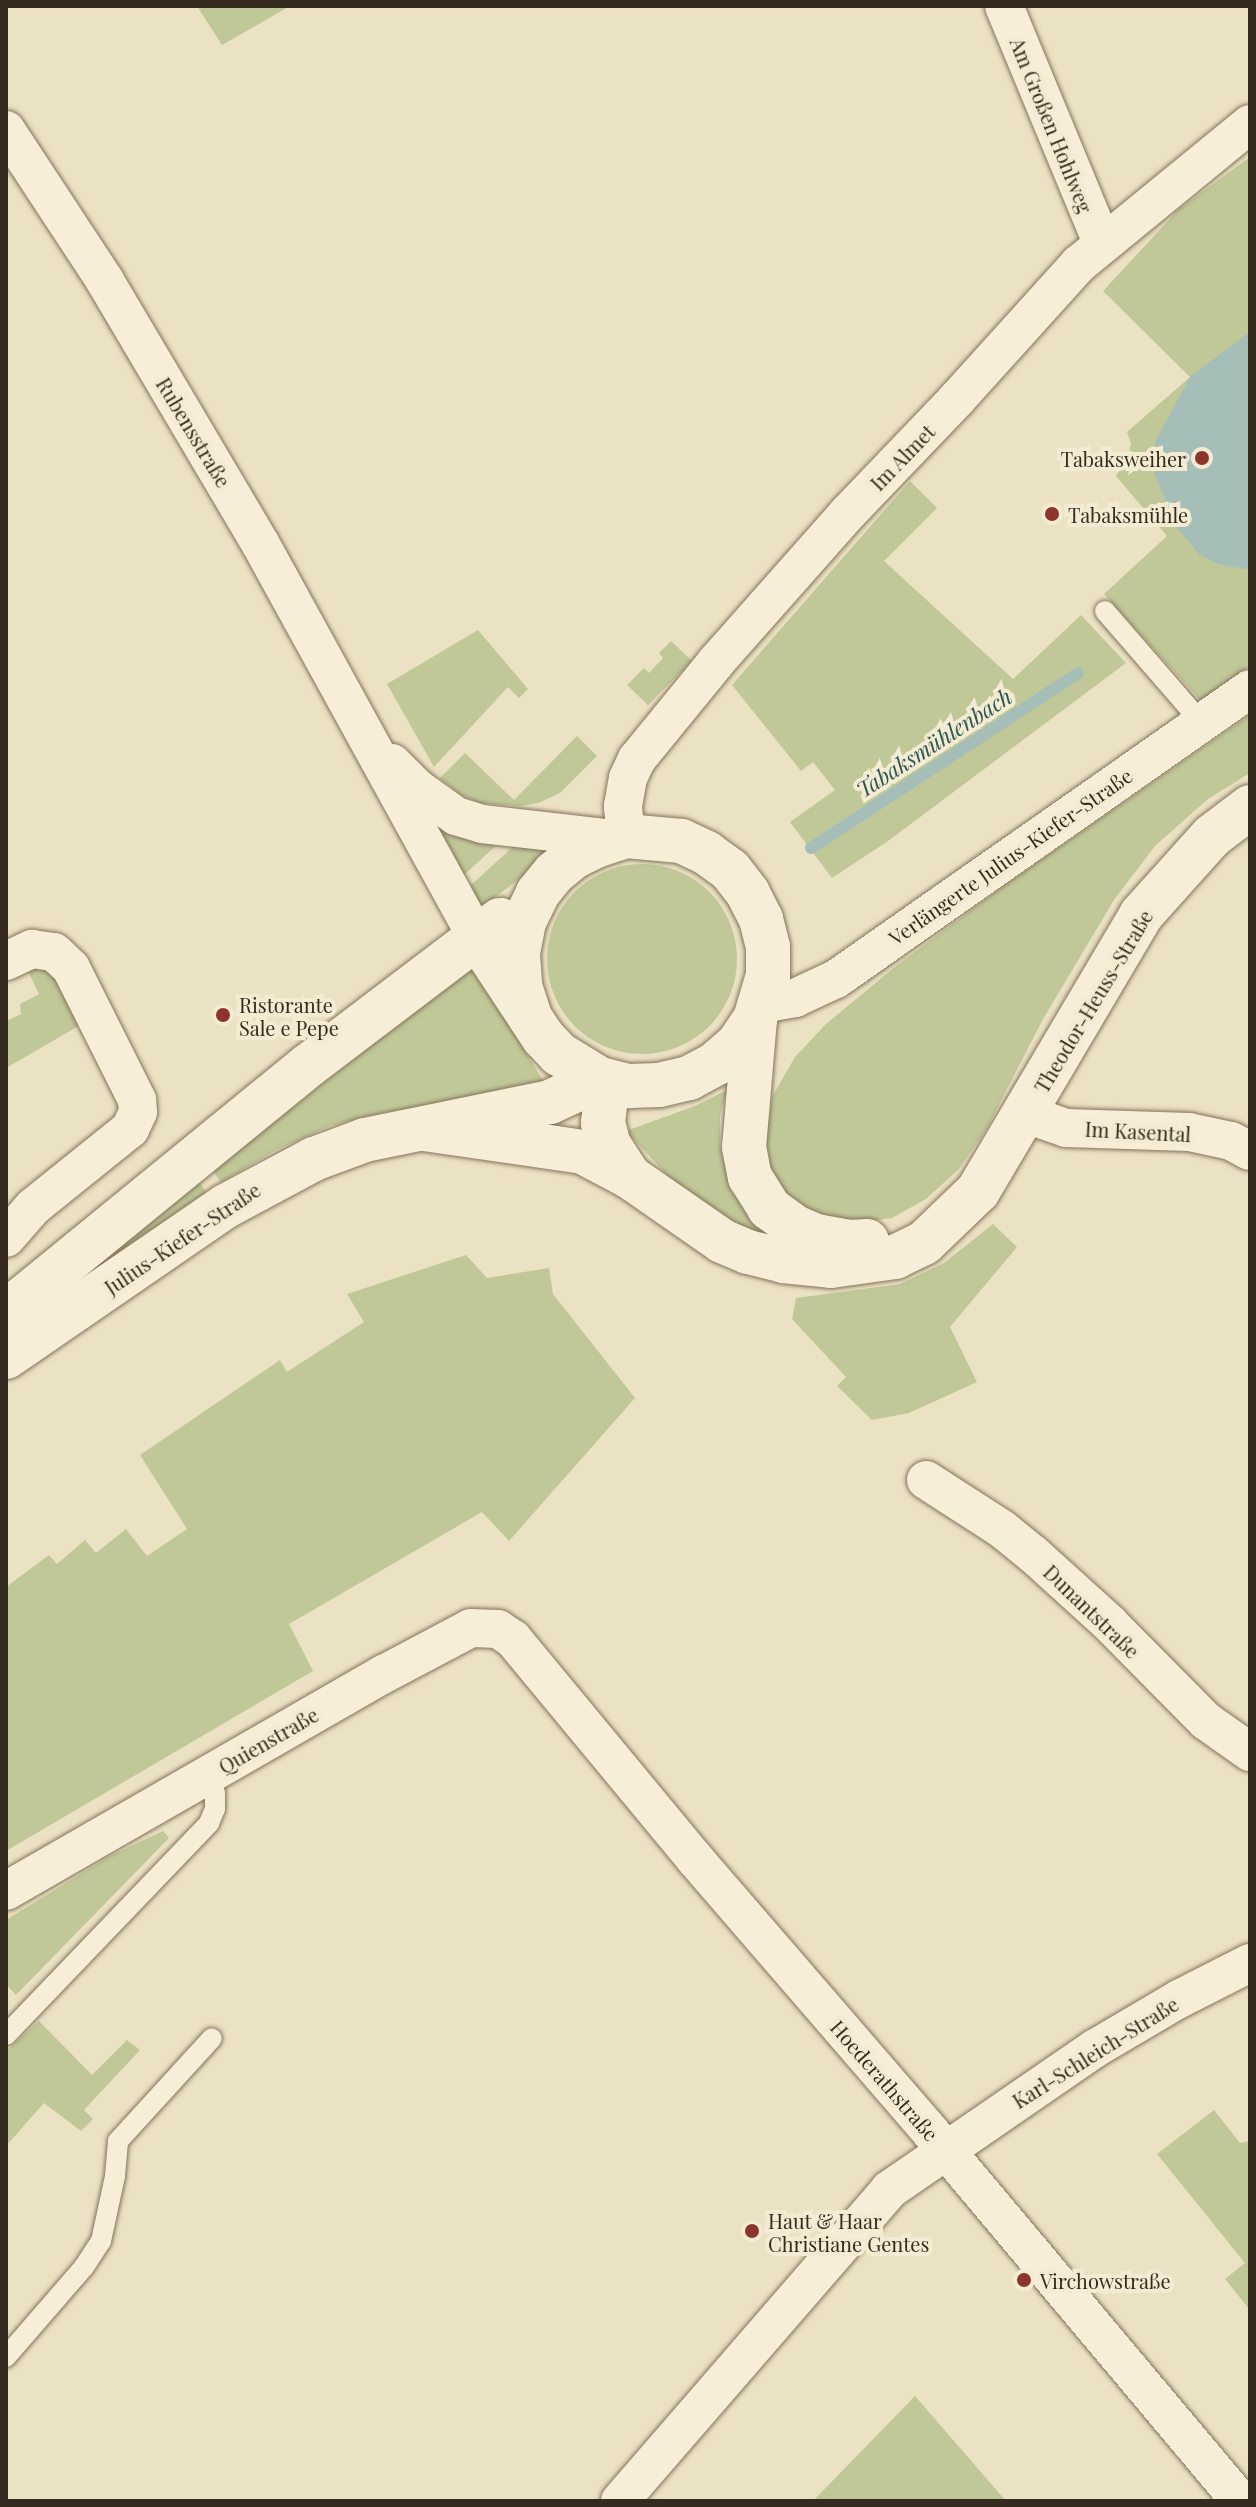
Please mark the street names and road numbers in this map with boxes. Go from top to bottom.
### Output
street label: Am Großen Hohlweg [1006,34,1098,216]
street label: Rubensstraße [152,373,236,491]
street label: Im Almet [865,419,939,495]
street label: Verlängerte Julius-Kiefer-Straße [884,763,1136,949]
street label: Theodor-Heuss-Straße [1029,905,1157,1097]
street label: Im Kasental [1084,1116,1192,1146]
street label: Julius-Kiefer-Straße [100,1177,264,1299]
street label: Dunantstraße [1039,1559,1145,1663]
street label: Quienstraße [214,1702,322,1778]
street label: Karl-Schleich-Straße [1008,1991,1182,2113]
street label: Hoederathstraße [826,2015,944,2145]

